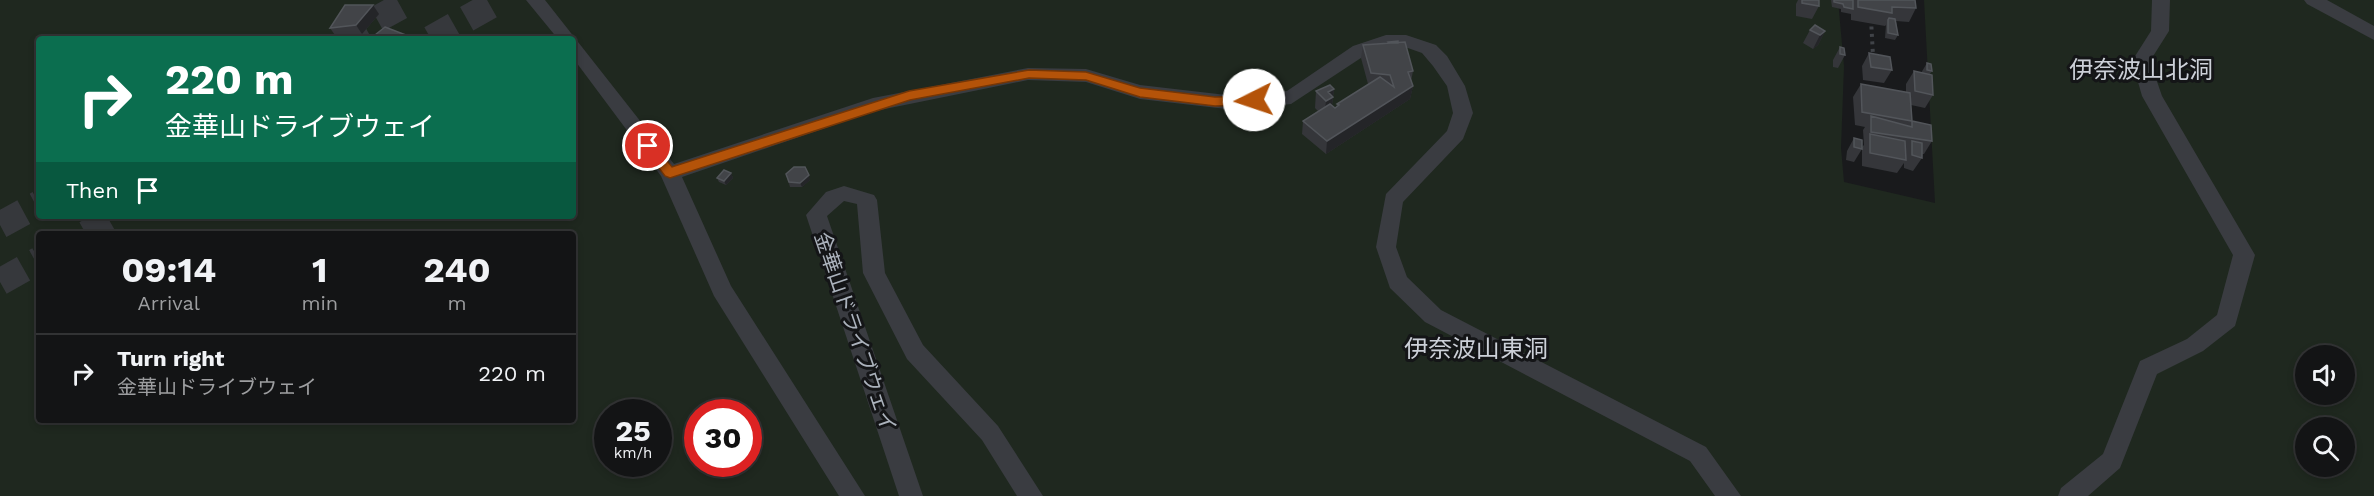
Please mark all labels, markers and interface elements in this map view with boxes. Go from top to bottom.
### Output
text: 220 m [165,55,294,104]
district label: 伊奈波山北洞 [2069,56,2213,84]
icon: right [66,60,144,138]
position arrow [1222,68,1286,132]
text: 金華山ドライブウェイ [165,111,435,143]
pin [622,120,673,171]
icon: arrive [631,129,664,162]
icon: arrive [131,174,164,207]
text: Then [66,178,119,203]
street label: 金華山ドライブウェイ [809,228,901,435]
text: 09:14 [121,249,216,291]
text: 1 [312,249,328,291]
text: 240 [423,249,491,291]
text: Arrival [137,291,200,315]
text: min [301,291,338,315]
text: m [448,291,467,315]
district label: 伊奈波山東洞 [1404,335,1548,363]
map controls [2295,345,2355,477]
button: sound [2295,345,2355,405]
text: Turn right [117,346,224,371]
icon: right [66,357,99,390]
text: 220 m [478,361,546,386]
text: 金華山ドライブウェイ [117,375,317,399]
speed limit sign: 30 [684,399,762,477]
text: 25 [615,413,651,448]
button: search [2295,417,2355,477]
text: km/h [614,444,652,462]

